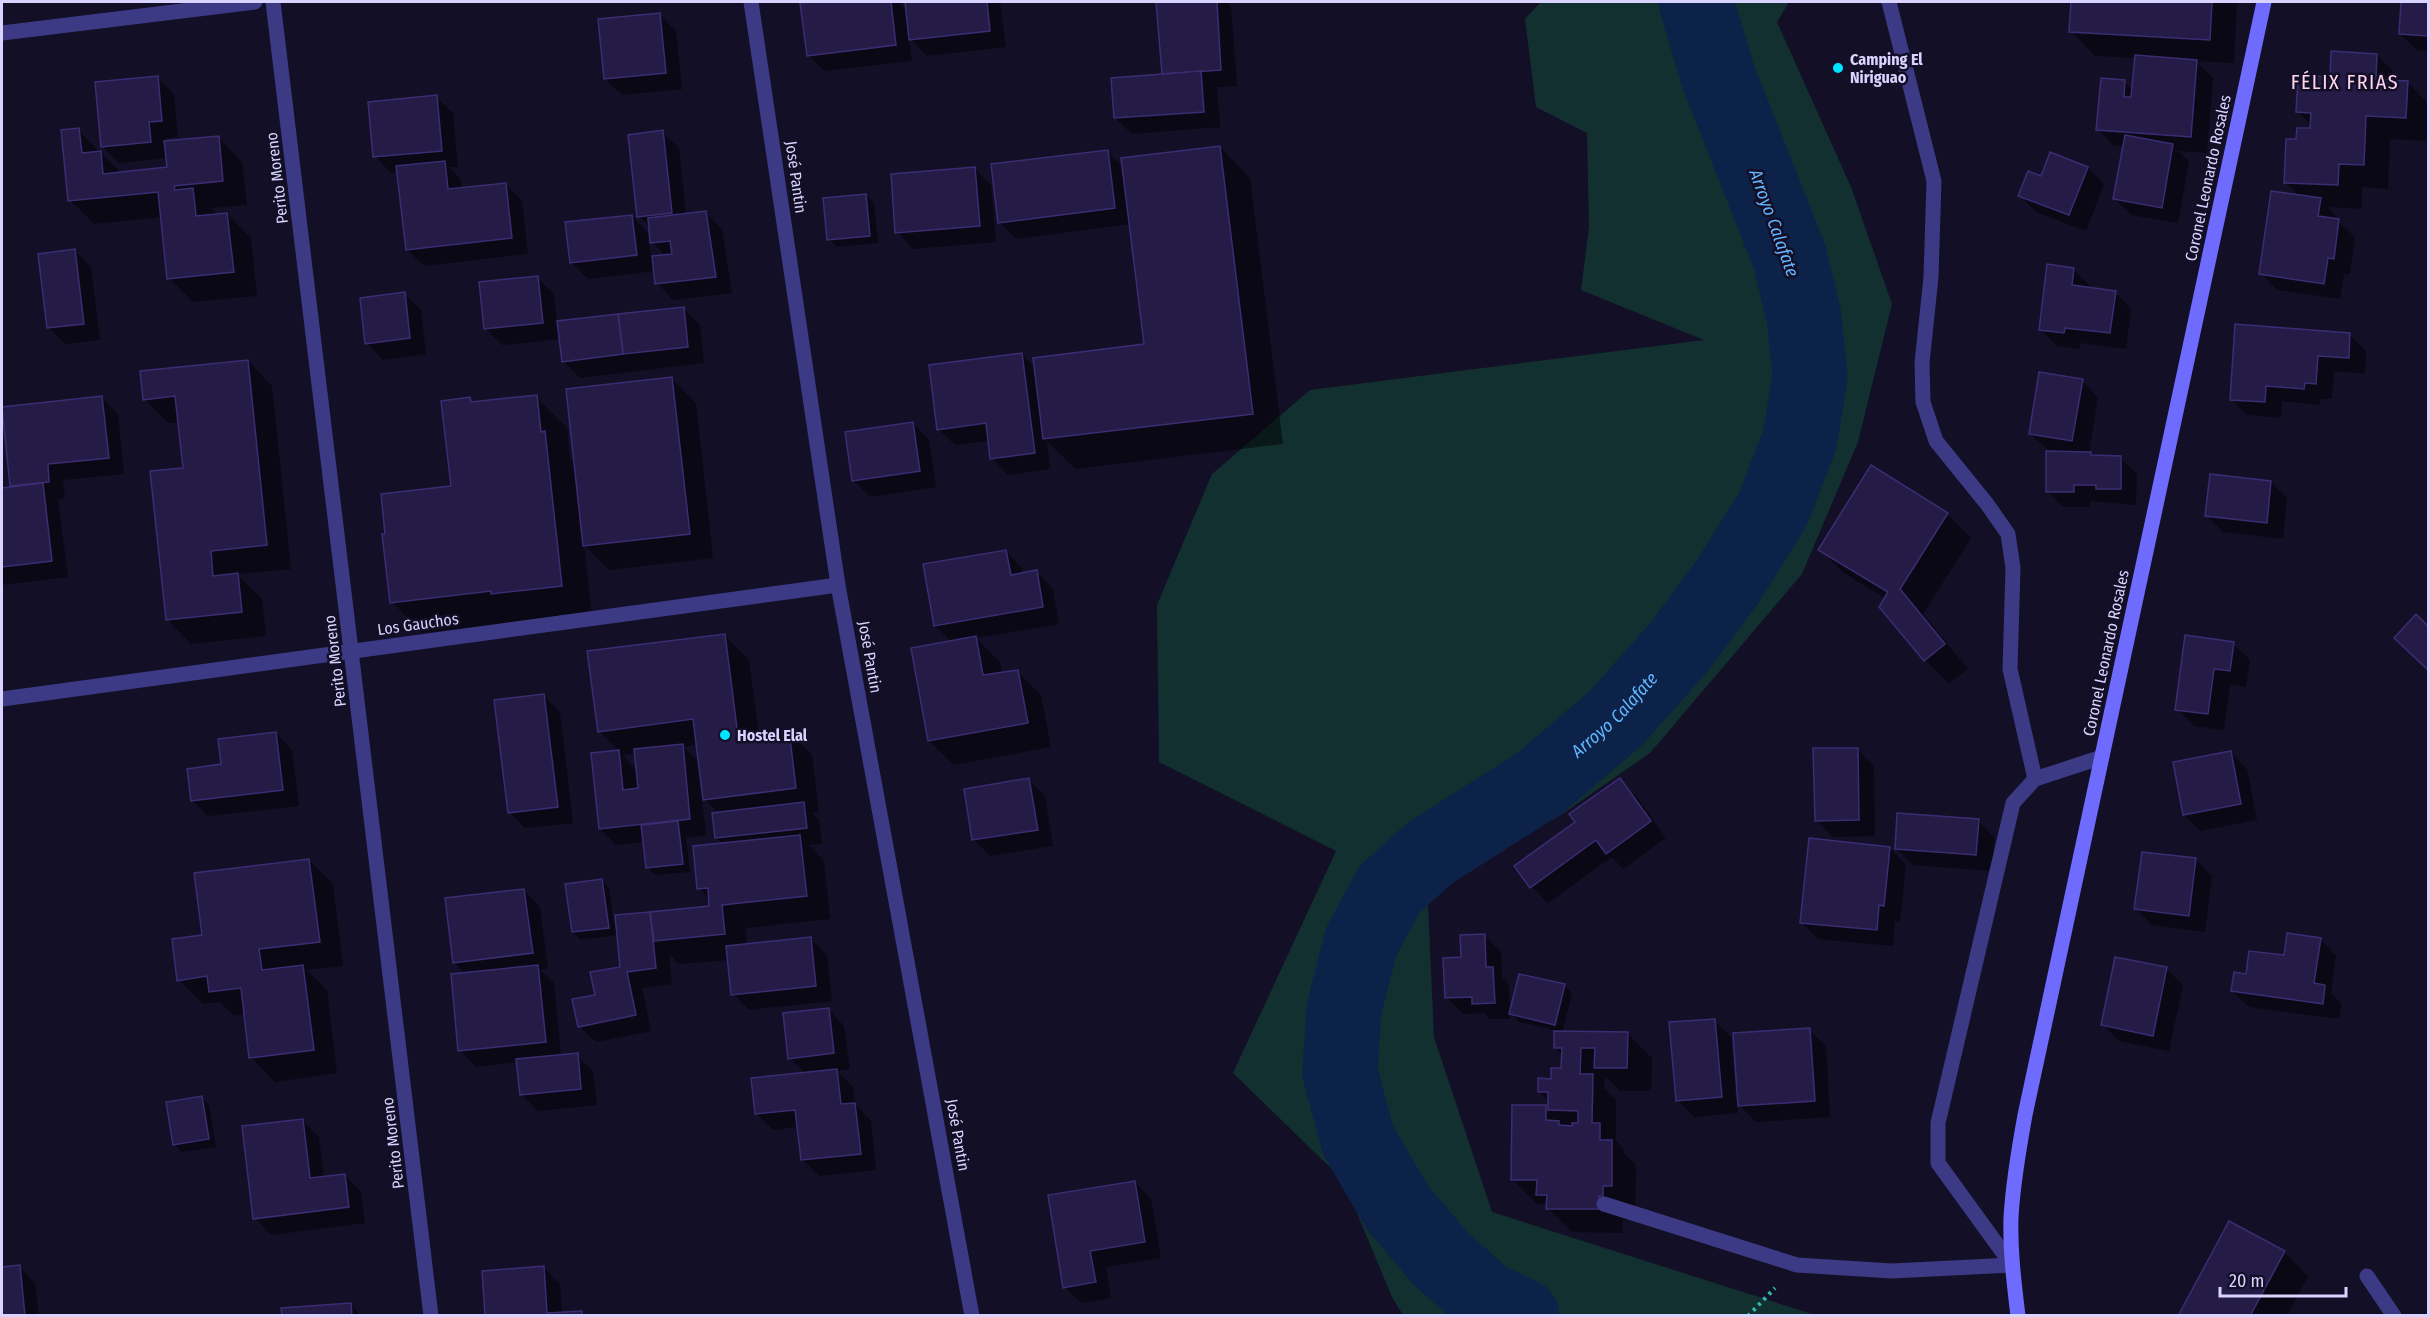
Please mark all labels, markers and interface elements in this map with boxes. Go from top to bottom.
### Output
place label: Camping El Niriguao [1850,50,1923,87]
marker: Camping El Niriguao [1831,61,1845,75]
district label: FÉLIX FRIAS [2291,70,2399,94]
street label: Coronel Leonardo Rosales [2181,93,2235,263]
street label: Perito Moreno [262,131,292,225]
street label: José Pantin [782,140,810,214]
water label: Arroyo Calafate [1744,165,1804,280]
street label: Coronel Leonardo Rosales [2079,568,2133,738]
street label: Los Gauchos [376,609,460,639]
street label: Perito Moreno [320,614,350,708]
street label: José Pantin [854,620,886,694]
water label: Arroyo Calafate [1566,667,1663,763]
place label: Hostel Elal [737,726,808,745]
marker: Hostel Elal [718,728,732,742]
street label: Perito Moreno [378,1096,408,1190]
street label: José Pantin [942,1098,974,1172]
scale bar [2220,1260,2346,1298]
text: 20 m [2229,1270,2264,1292]

